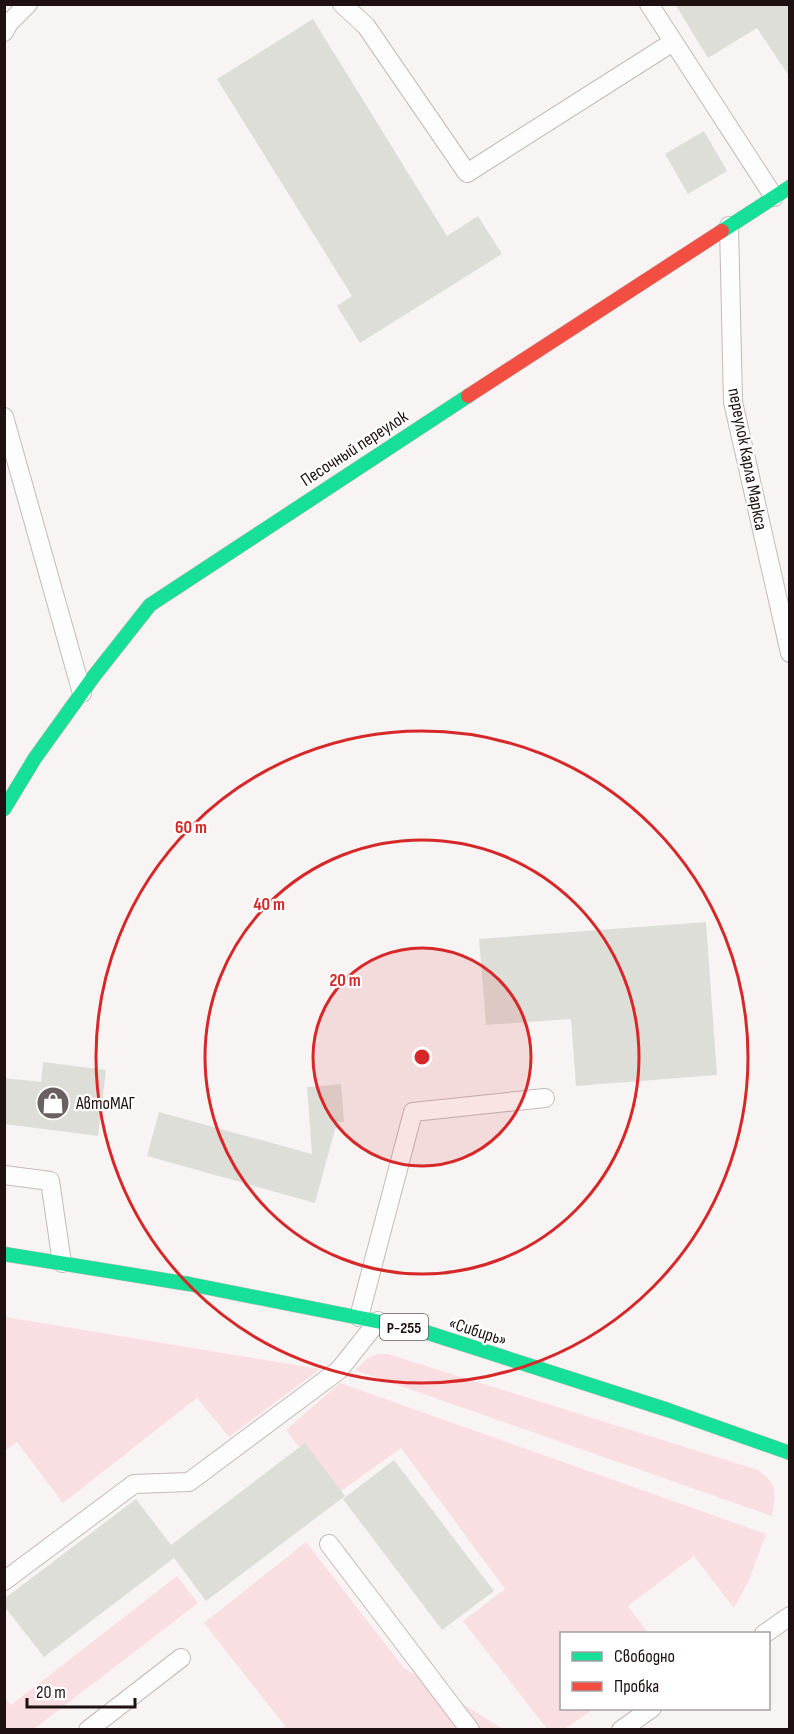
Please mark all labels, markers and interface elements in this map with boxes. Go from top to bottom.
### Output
street label: переулок Карла Маркса [723,386,772,532]
street label: Песочный переулок [297,406,412,491]
text: 60 m [175,817,207,838]
text: 40 m [253,894,285,915]
text: 20 m [329,970,361,991]
centre of rings [412,1047,432,1067]
shop icon: АвтоМАГ [35,1085,71,1121]
place label: АвтоМАГ [75,1093,135,1114]
street label: «Сибирь» [446,1312,510,1351]
road number: Р-255 [380,1314,428,1340]
legend [560,1632,770,1710]
text: Свободно [614,1646,675,1667]
scale bar [27,1671,135,1709]
text: Пробка [614,1676,659,1697]
text: 20 m [36,1682,66,1703]

